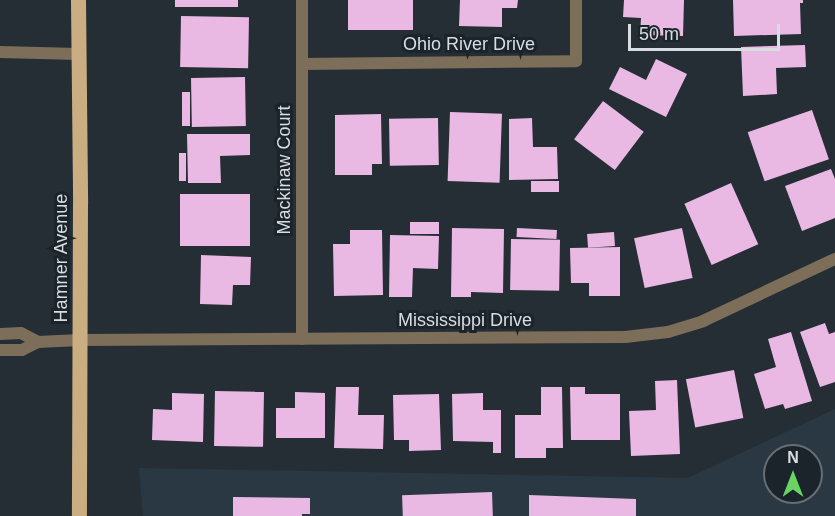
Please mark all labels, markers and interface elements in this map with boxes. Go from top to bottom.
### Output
scale bar [631,12,782,50]
text: 50 m [639,24,679,44]
street label: Ohio River Drive [403,33,535,55]
street label: Mackinaw Court [273,105,295,235]
street label: Hamner Avenue [50,193,72,323]
street label: Mississippi Drive [398,309,532,331]
north arrow [763,444,823,504]
text: N [787,449,799,466]

